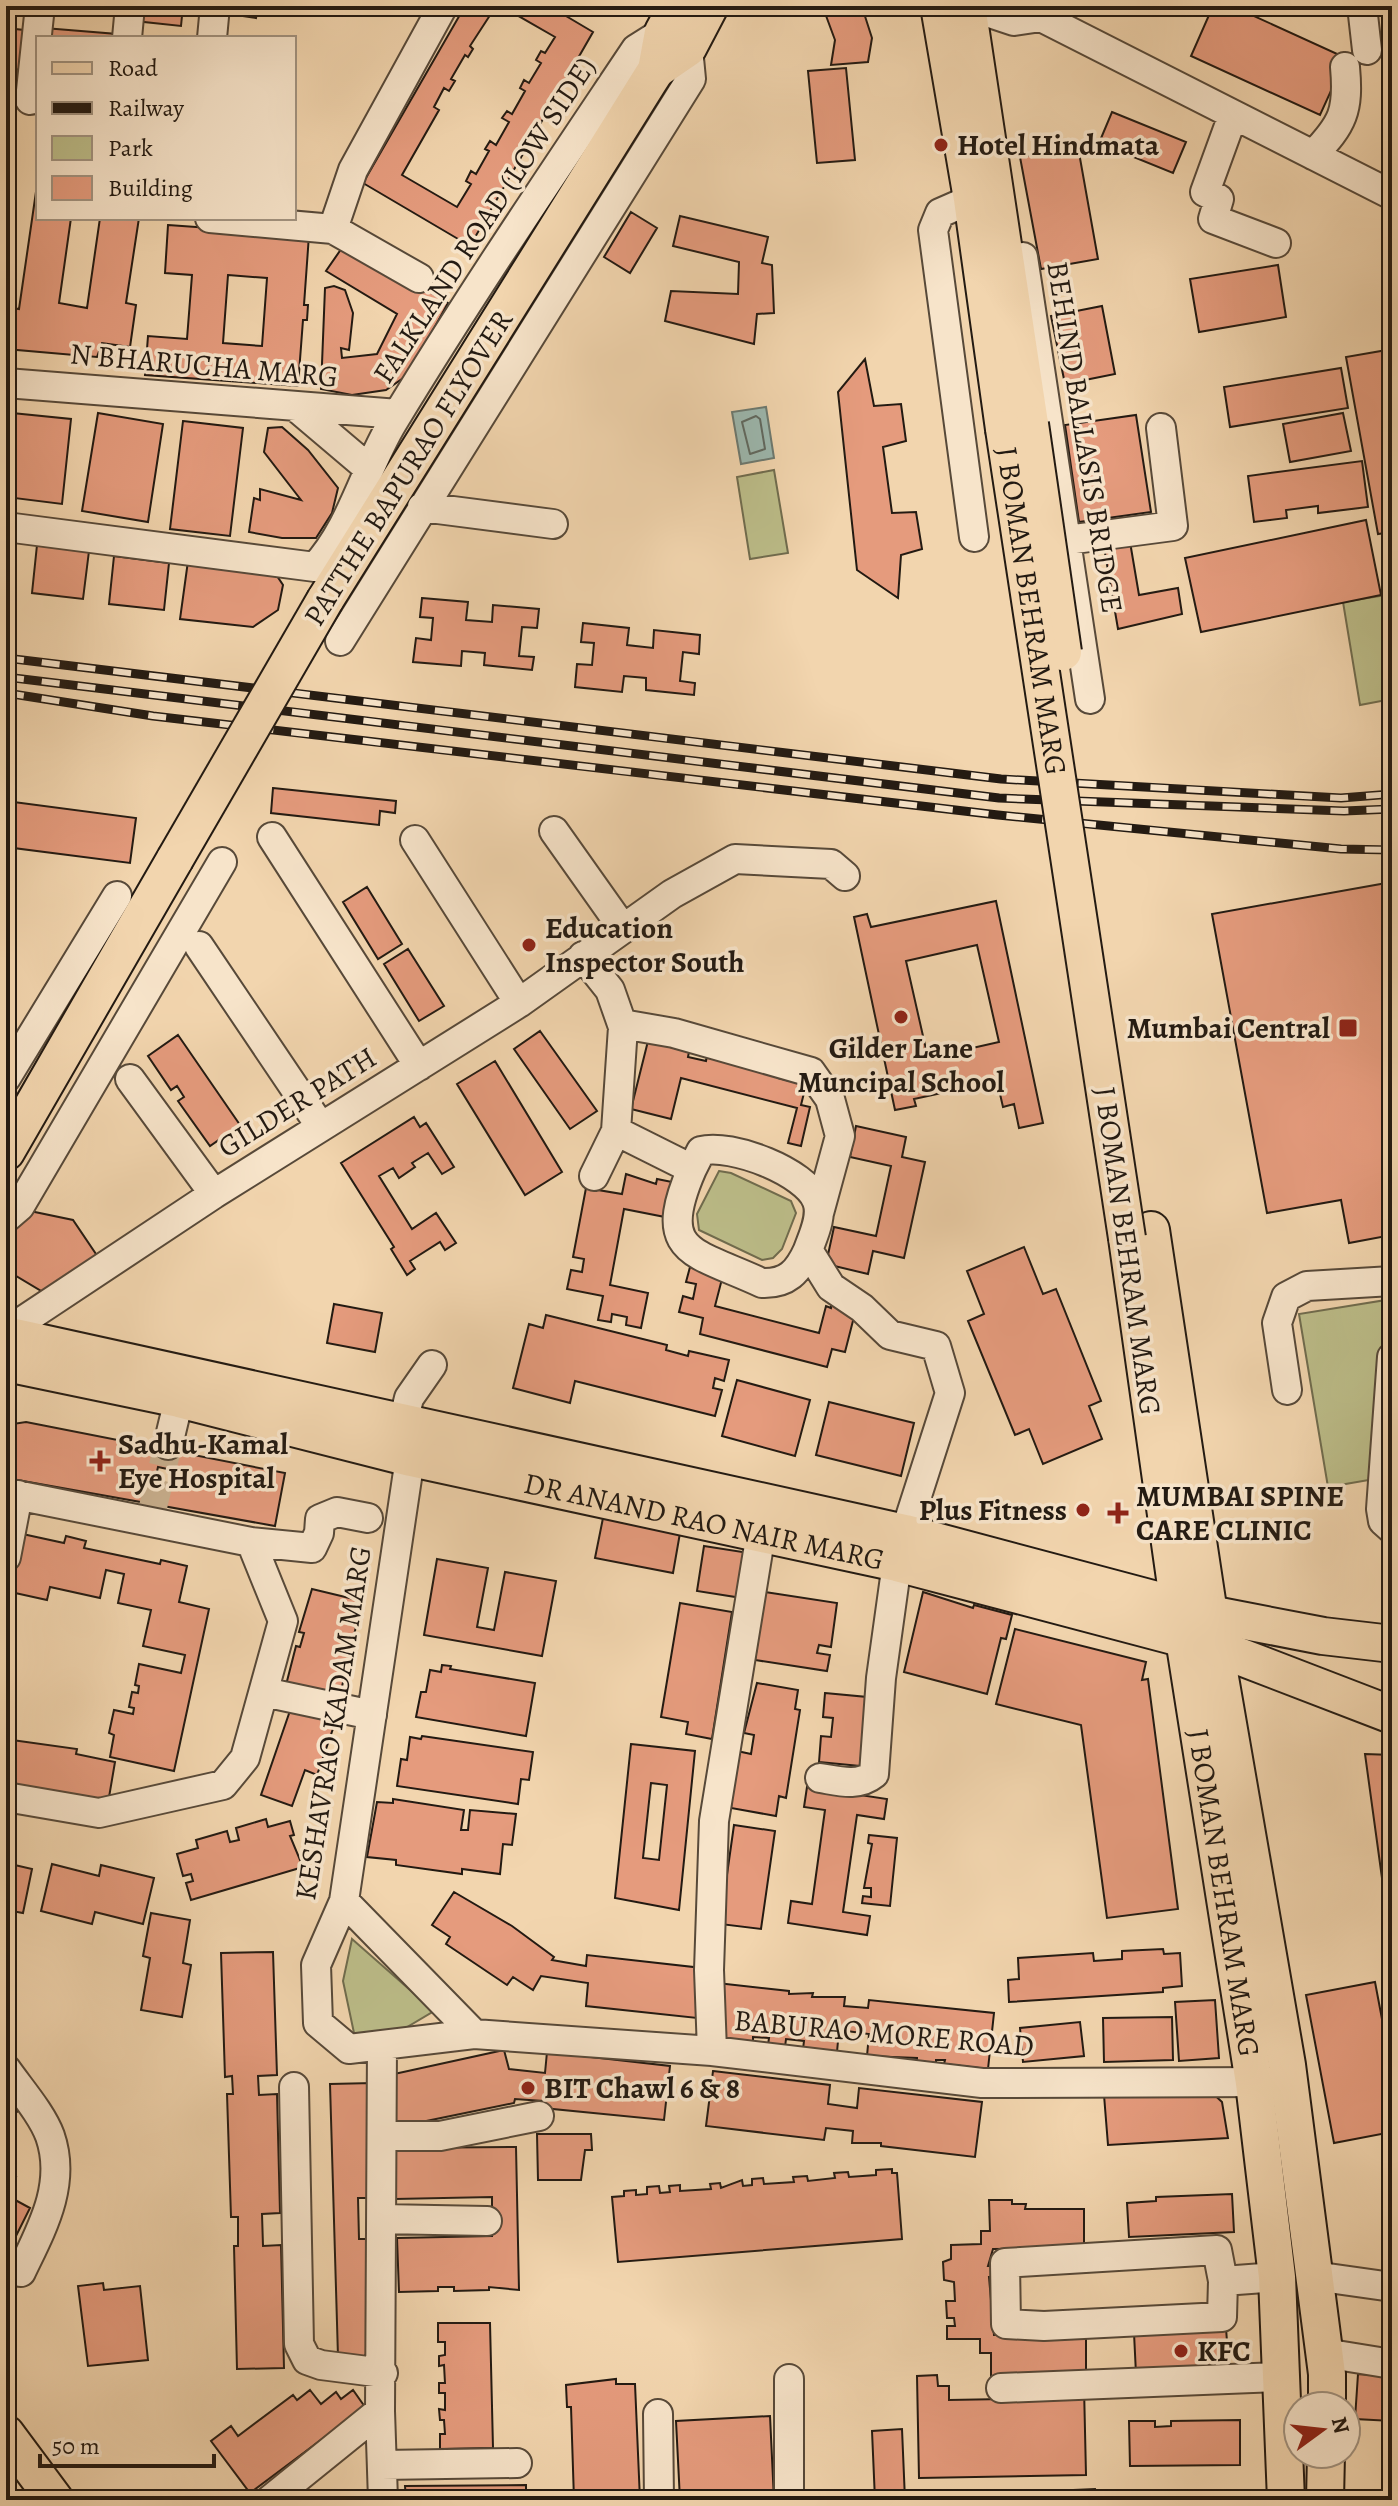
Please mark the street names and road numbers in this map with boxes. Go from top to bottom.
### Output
street label: FALKLAND ROAD (LOW SIDE) [363,49,605,391]
street label: BEHIND BALLASIS BRIDGE [1037,258,1133,616]
street label: PATTHE BAPURAO FLYOVER [294,302,522,634]
street label: N BHARUCHA MARG [68,333,340,397]
street label: J BOMAN BEHRAM MARG [987,444,1076,778]
street label: GILDER PATH [210,1037,384,1167]
street label: J BOMAN BEHRAM MARG [1085,1084,1171,1418]
street label: DR ANAND RAO NAIR MARG [520,1463,888,1580]
street label: KESHAVRAO KADAM MARG [285,1543,381,1903]
street label: J BOMAN BEHRAM MARG [1178,1726,1270,2060]
street label: BABURAO MORE ROAD [732,2000,1036,2066]

